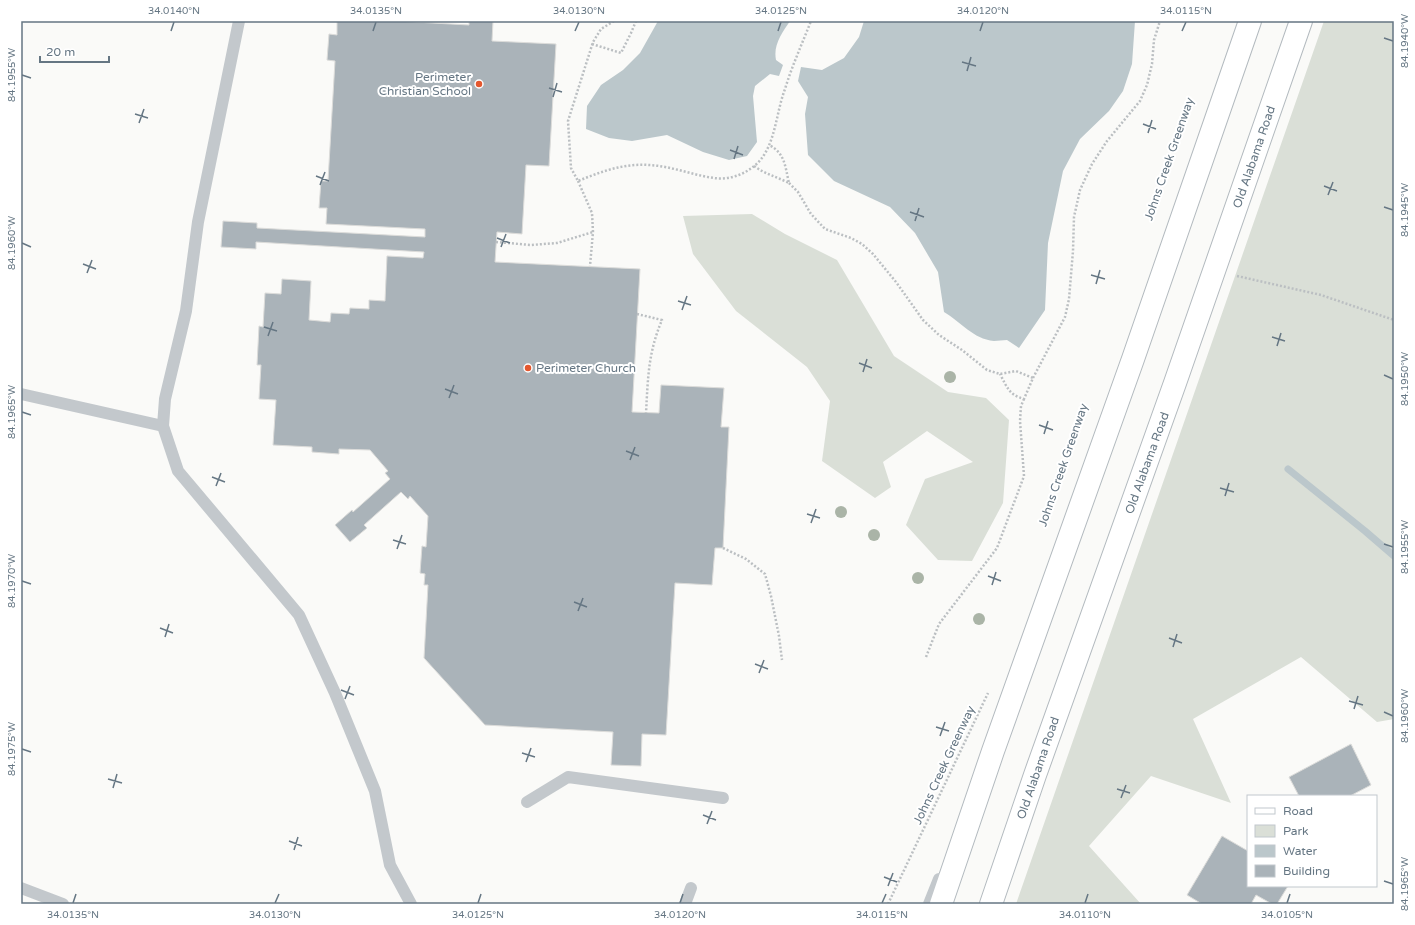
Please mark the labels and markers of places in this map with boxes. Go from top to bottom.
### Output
place label: Perimeter Christian School [379,70,471,98]
marker: Perimeter Christian School [474,79,484,89]
place label: Perimeter Church [536,361,636,375]
marker: Perimeter Church [523,363,533,373]

